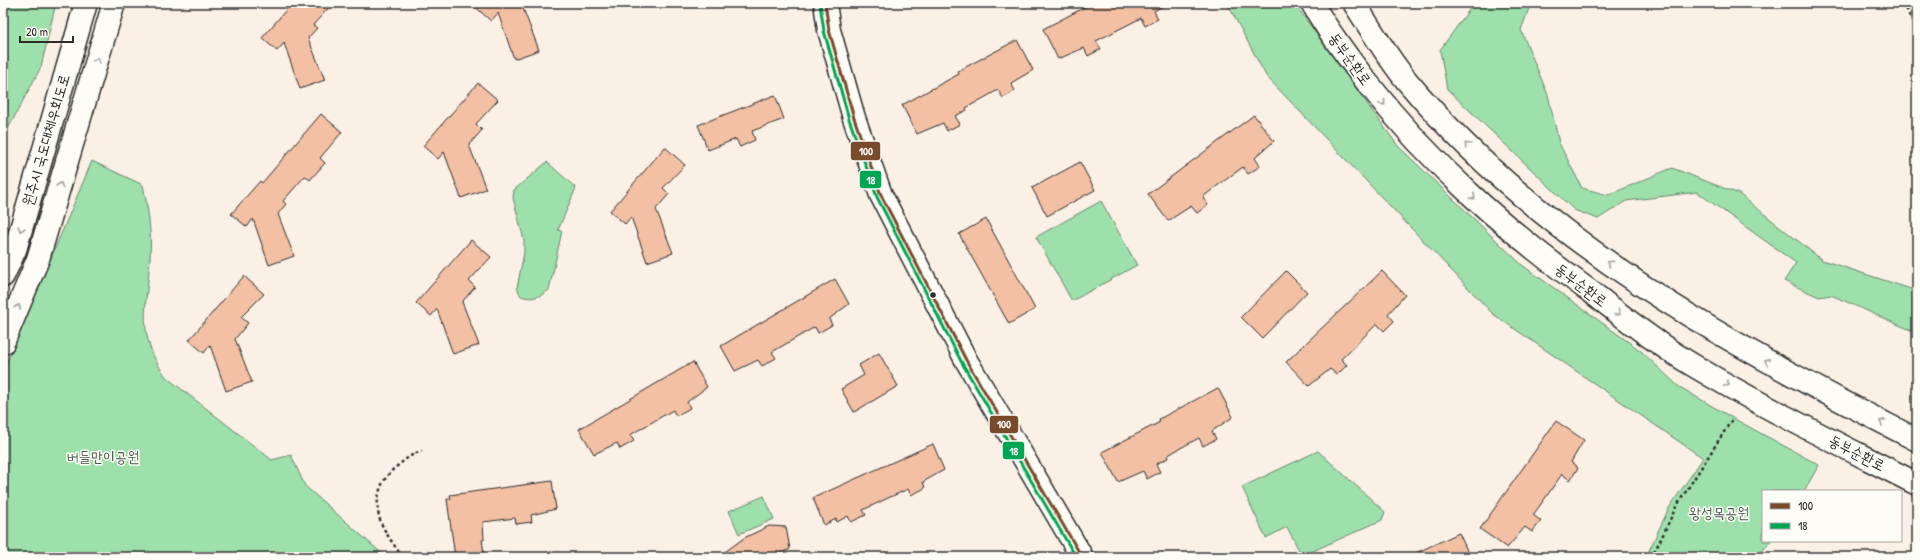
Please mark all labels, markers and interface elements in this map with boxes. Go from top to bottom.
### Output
scale bar [20,18,73,44]
text: 20 m [26,23,48,40]
street label: 동부순환로 [1324,28,1377,89]
one-way arrow [92,57,101,64]
street label: 원주시 국도대체우회도로 [17,71,74,208]
one-way arrow [1379,98,1386,105]
line badge: 100 [850,141,881,161]
one-way arrow [1464,142,1472,150]
text: 100 [859,144,873,158]
line badge: 18 [859,170,882,189]
text: 18 [867,173,876,187]
one-way arrow [55,181,64,188]
one-way arrow [1468,192,1476,199]
one-way arrow [17,225,26,232]
street label: 동부순환로 [1551,258,1612,311]
one-way arrow [1607,261,1614,268]
unlabelled marker [928,290,938,300]
one-way arrow [13,304,21,312]
one-way arrow [1614,308,1621,316]
one-way arrow [1764,359,1771,366]
one-way arrow [1722,380,1730,387]
line badge: 100 [989,415,1019,434]
text: 100 [997,417,1011,431]
one-way arrow [1879,419,1887,427]
street label: 동부순환로 [1826,429,1889,476]
line badge: 18 [1002,441,1025,460]
text: 18 [1010,444,1019,458]
park label: 버들만이공원 [67,446,139,467]
legend [1762,490,1902,542]
text: 100 [1798,497,1813,514]
park label: 왕성목공원 [1689,502,1749,523]
text: 18 [1798,517,1808,534]

